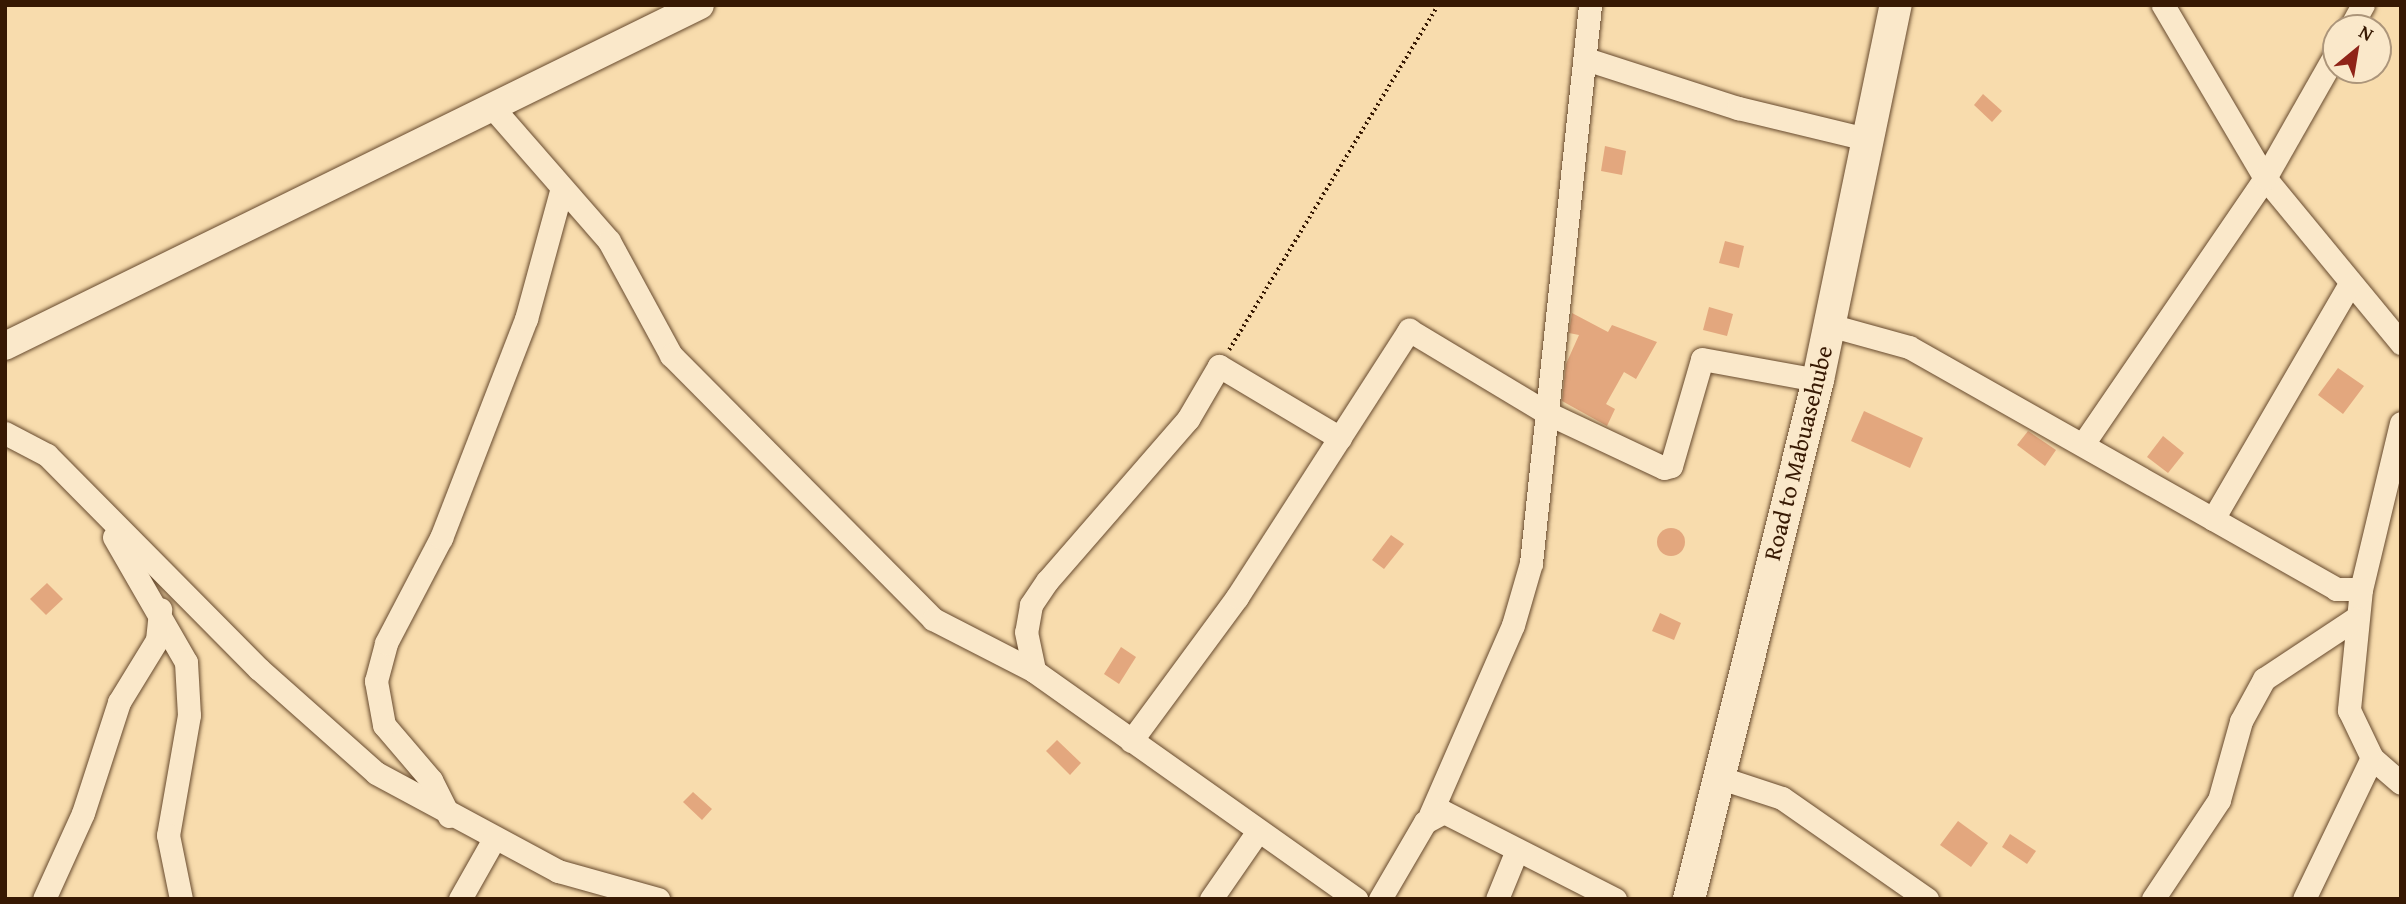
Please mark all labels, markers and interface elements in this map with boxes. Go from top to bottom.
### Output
north arrow [2322,14,2392,84]
text: N [2354,17,2379,48]
street label: Road to Mabuasehube [1757,343,1839,563]

